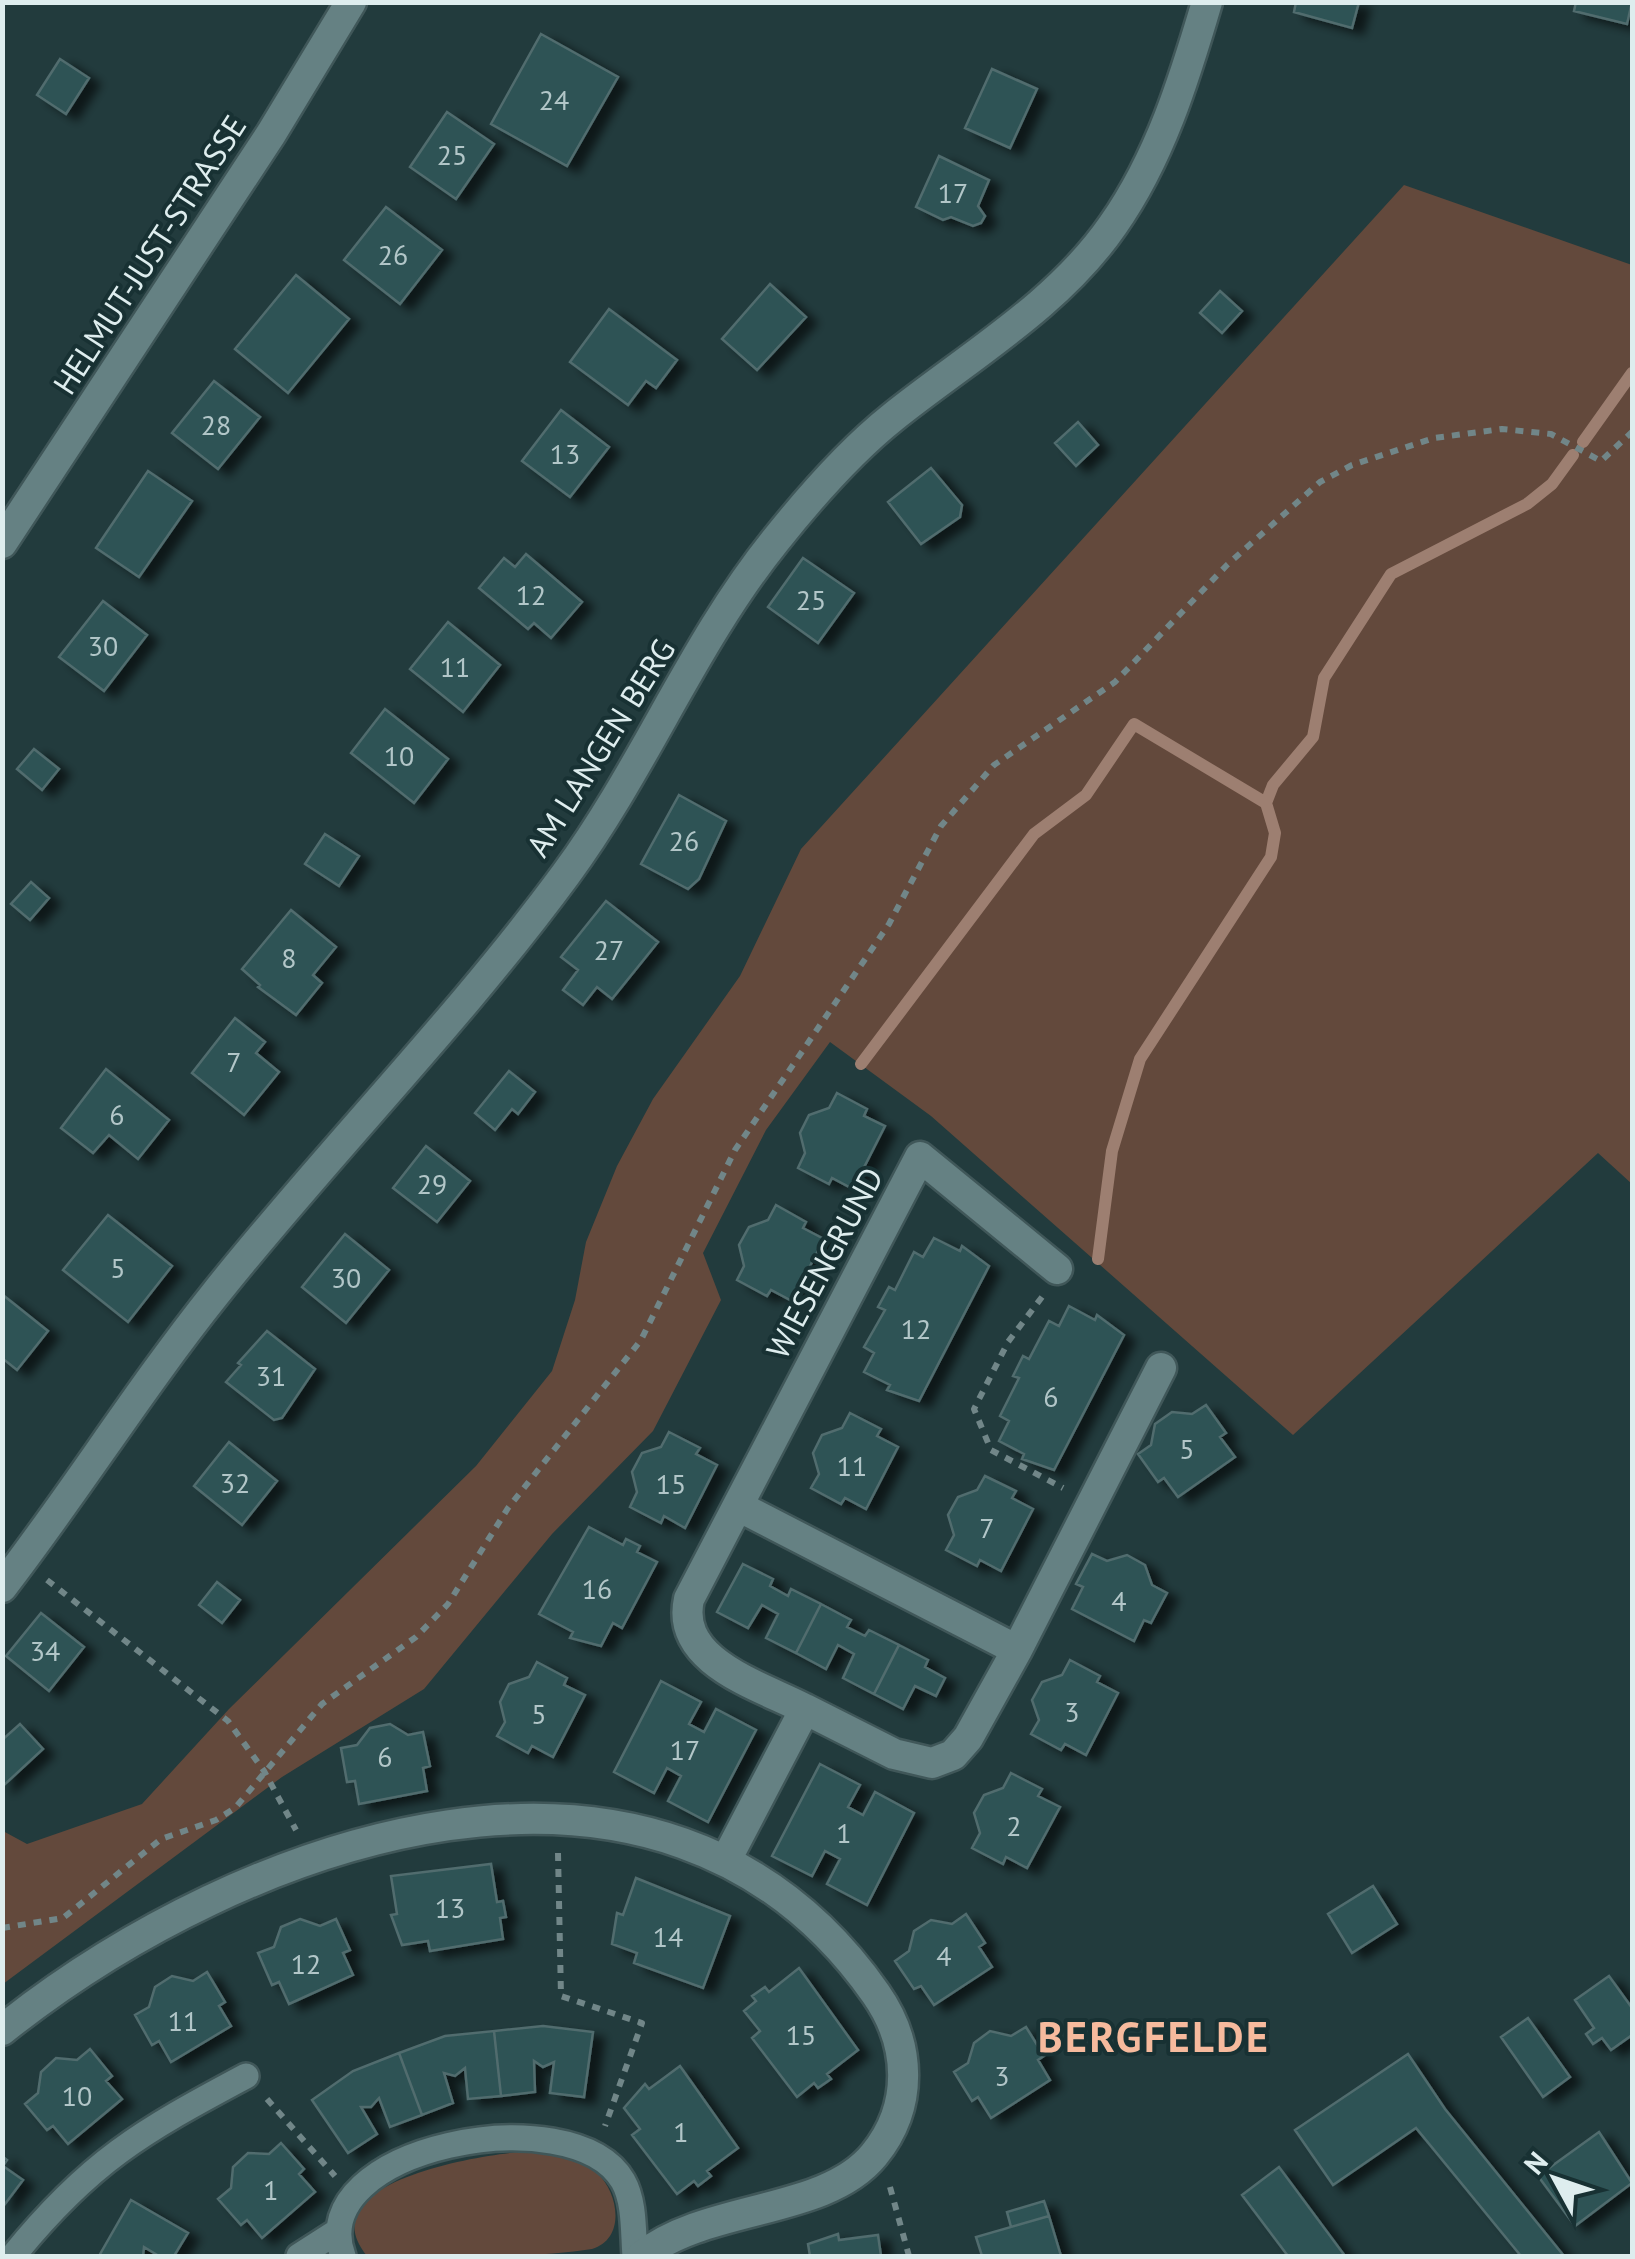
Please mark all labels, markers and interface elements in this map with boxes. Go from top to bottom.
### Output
house number: 24 [539,81,569,118]
street label: HELMUT-JUST-STRASSE [43,107,255,402]
house number: 25 [437,136,467,173]
house number: 17 [938,174,968,211]
house number: 26 [378,236,408,273]
house number: 28 [201,406,231,443]
house number: 13 [550,435,580,472]
house number: 12 [516,576,546,613]
house number: 25 [796,581,826,618]
house number: 30 [88,627,118,664]
street label: AM LANGEN BERG [516,631,684,864]
house number: 11 [440,648,470,685]
house number: 10 [384,737,414,774]
house number: 26 [669,822,699,859]
house number: 27 [594,931,624,968]
house number: 8 [281,939,297,976]
house number: 7 [226,1043,242,1080]
house number: 6 [109,1096,125,1133]
street label: WIESENGRUND [756,1160,892,1365]
house number: 29 [417,1165,447,1202]
house number: 5 [110,1249,126,1286]
house number: 30 [331,1259,361,1296]
house number: 12 [901,1310,931,1347]
house number: 31 [256,1357,286,1394]
house number: 6 [1043,1378,1059,1415]
house number: 5 [1179,1430,1195,1467]
house number: 11 [837,1447,867,1484]
house number: 32 [220,1464,250,1501]
house number: 15 [656,1465,686,1502]
house number: 7 [979,1509,995,1546]
house number: 16 [582,1570,612,1607]
house number: 4 [1111,1582,1127,1619]
house number: 34 [30,1632,60,1669]
house number: 3 [1064,1693,1080,1730]
house number: 5 [531,1695,547,1732]
house number: 17 [670,1731,700,1768]
house number: 6 [377,1738,393,1775]
house number: 2 [1006,1807,1022,1844]
house number: 1 [836,1814,852,1851]
house number: 13 [435,1889,465,1926]
house number: 14 [653,1918,683,1955]
house number: 4 [936,1937,952,1974]
house number: 12 [291,1945,321,1982]
house number: 11 [168,2002,198,2039]
district label: BERGFELDE [1038,2009,1270,2064]
house number: 15 [786,2016,816,2053]
house number: 3 [994,2057,1010,2094]
house number: 10 [62,2077,92,2114]
house number: 1 [673,2113,689,2150]
north arrow [1505,2129,1605,2229]
text: N [1515,2144,1556,2182]
house number: 1 [263,2171,279,2208]

